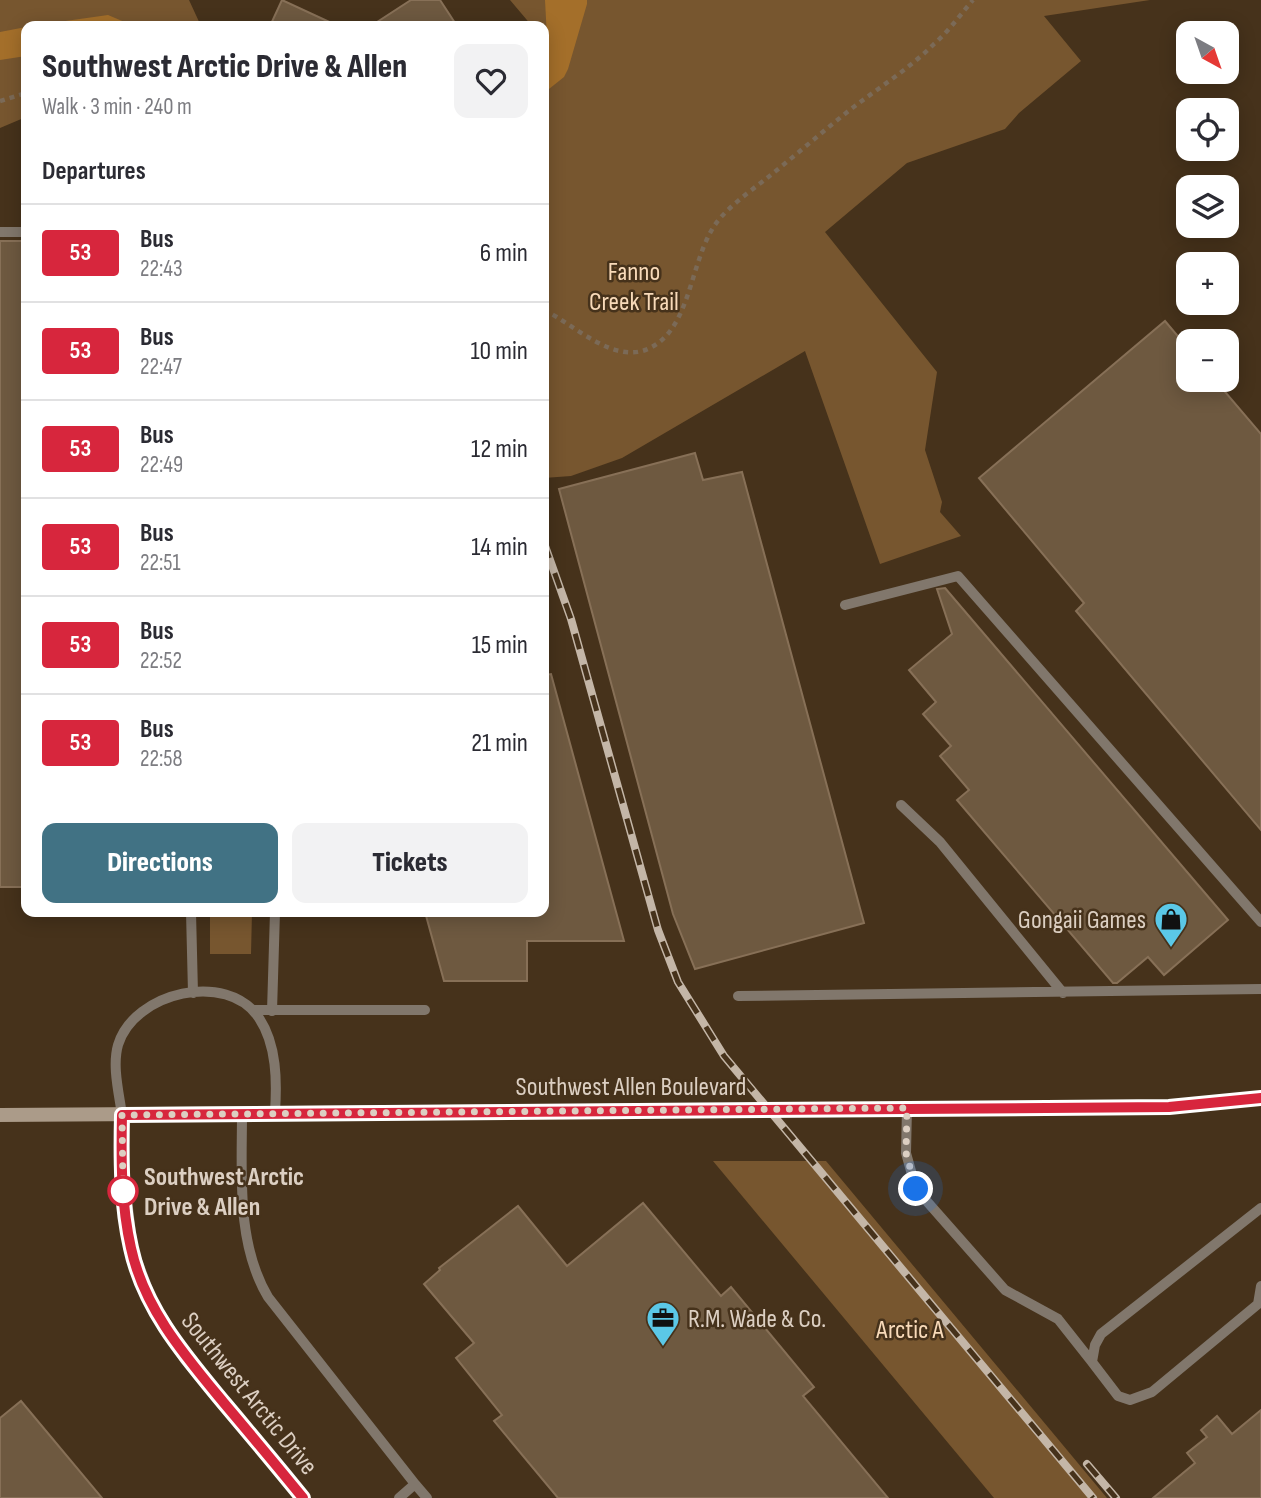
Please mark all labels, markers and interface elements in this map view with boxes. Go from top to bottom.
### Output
north arrow [1176,21,1239,84]
map controls [1176,21,1239,392]
button: heart [454,44,528,118]
text: Southwest Arctic Drive & Allen [42,47,407,87]
text: Walk · 3 min · 240 m [42,93,192,121]
button: locate [1176,98,1239,161]
text: Departures [42,156,146,187]
button: layers [1176,175,1239,238]
text: Bus [140,224,174,255]
text: 53 [70,238,91,267]
text: 6 min [480,238,528,269]
button: + [1176,252,1239,315]
text: 22:43 [140,255,183,283]
park label: Fanno Creek Trail [589,257,679,318]
text: Bus [140,322,174,353]
button: − [1176,329,1239,392]
text: 53 [70,336,91,365]
text: 10 min [471,336,528,367]
text: 22:47 [140,353,182,381]
text: Bus [140,420,174,451]
text: 53 [70,434,91,463]
text: 12 min [471,434,528,465]
text: 22:49 [140,451,183,479]
text: Bus [140,518,174,549]
text: 53 [70,532,91,561]
text: 14 min [471,532,528,563]
text: 22:51 [140,549,181,577]
text: Bus [140,616,174,647]
text: 53 [70,630,91,659]
text: 15 min [472,630,528,661]
text: 22:52 [140,647,182,675]
text: Bus [140,714,174,745]
text: 53 [70,728,91,757]
text: 21 min [471,728,528,759]
text: 22:58 [140,745,183,773]
button: Directions [42,823,278,903]
button: Tickets [292,823,528,903]
shop icon: Gongaii Games [1152,900,1190,949]
place label: Gongaii Games [1018,905,1146,936]
street label: Southwest Allen Boulevard [516,1072,746,1103]
place label: Southwest Arctic Drive & Allen [144,1162,304,1223]
your location [898,1171,933,1206]
marker: Southwest Arctic Drive & Allen [108,1176,138,1206]
office icon: R.M. Wade & Co. [644,1299,682,1348]
place label: R.M. Wade & Co. [688,1304,826,1335]
street label: Southwest Arctic Drive [174,1307,324,1481]
park label: Arctic A [875,1315,945,1346]

